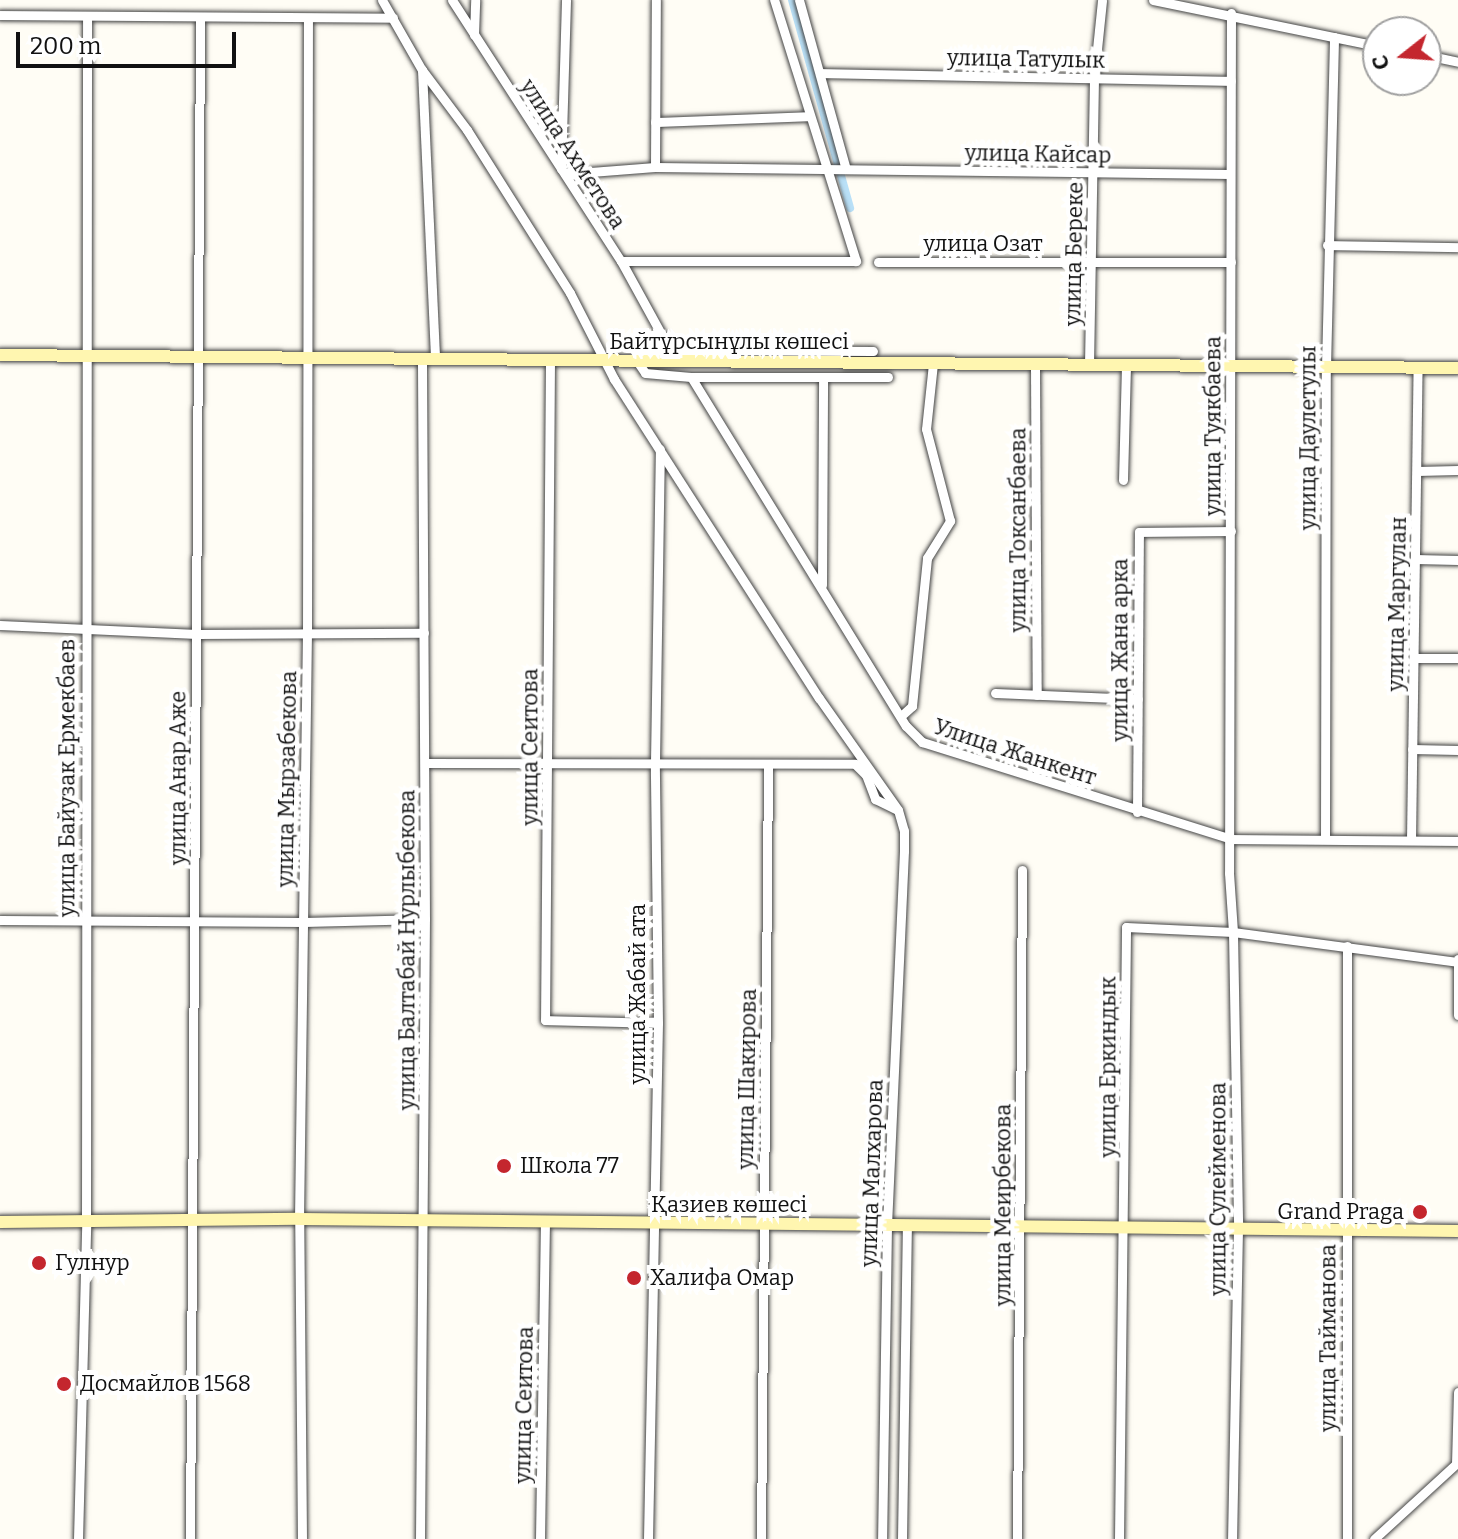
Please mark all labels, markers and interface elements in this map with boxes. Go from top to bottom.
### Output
scale bar [20,16,240,66]
north arrow [1362,16,1442,96]
text: 200 m [30,32,102,60]
street label: улица Татулык [947,44,1105,74]
text: С [1366,52,1395,73]
street label: улица Ахметова [515,74,631,234]
street label: улица Кайсар [965,140,1111,168]
street label: улица Береке [1060,182,1088,326]
street label: улица Озат [924,231,1042,257]
street label: Байтұрсынұлы көшесі [609,329,849,355]
street label: улица Туякбаева [1200,336,1226,516]
street label: улица Даулетулы [1295,346,1321,530]
street label: улица Токсанбаева [1005,428,1031,632]
street label: улица Маргулан [1382,516,1412,692]
street label: улица Жана арка [1107,558,1133,742]
street label: улица Байузак Ермекбаев [54,639,80,917]
street label: улица Сеитова [517,668,543,826]
street label: улица Мырзабекова [272,670,302,888]
street label: улица Анар Аже [165,691,191,865]
street label: Улица Жанкент [930,713,1100,791]
street label: улица Балтабай Нурлыбекова [394,790,420,1110]
street label: улица Жабай ата [625,904,651,1084]
street label: улица Еркиндык [1095,976,1121,1158]
street label: улица Шакирова [732,988,762,1170]
street label: улица Малхарова [856,1079,888,1267]
street label: улица Сулейменова [1205,1082,1231,1296]
street label: улица Меирбекова [990,1104,1016,1306]
place label: Школа 77 [520,1153,619,1179]
marker: Школа 77 [495,1157,513,1175]
street label: Қазиев көшесі [651,1192,807,1218]
place label: Grand Praga [1277,1199,1404,1225]
marker: Grand Praga [1411,1203,1429,1221]
street label: улица Тайманова [1315,1244,1341,1432]
place label: Гулнур [55,1250,130,1276]
marker: Гулнур [30,1254,48,1272]
place label: Халифа Омар [650,1265,794,1291]
marker: Халифа Омар [625,1269,643,1287]
street label: улица Сеитова [509,1326,539,1484]
place label: Досмайлов 1568 [80,1371,251,1397]
marker: Досмайлов 1568 [55,1375,73,1393]

